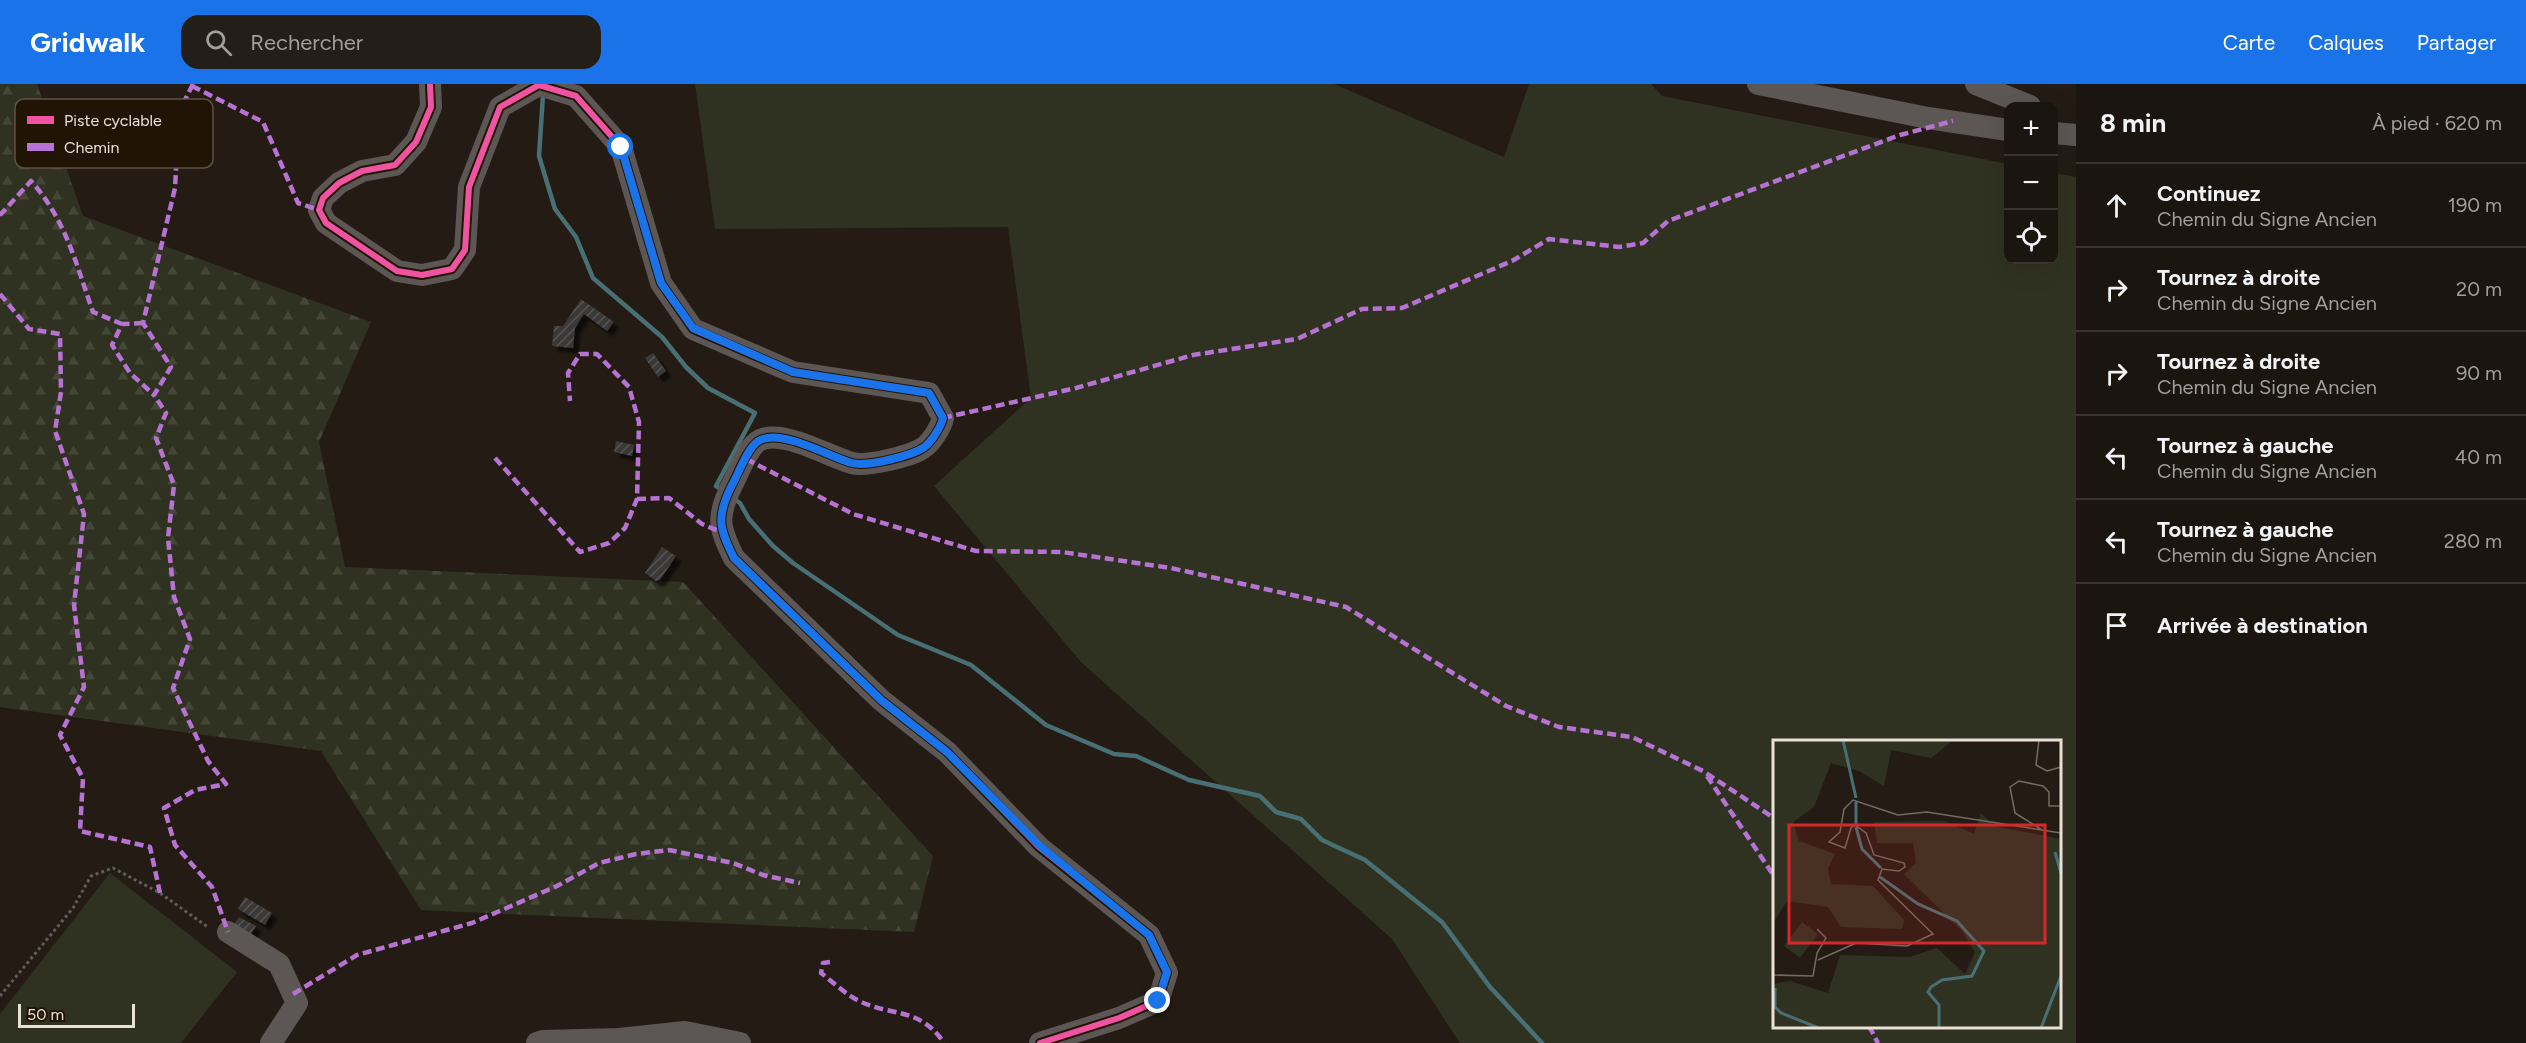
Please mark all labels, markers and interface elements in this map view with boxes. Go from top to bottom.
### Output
search box [181,15,601,69]
text: Gridwalk [30,25,145,59]
icon: search [202,26,235,59]
text: Rechercher [250,29,363,56]
text: Carte [2223,30,2275,55]
text: Calques [2308,30,2384,55]
text: Partager [2417,30,2496,55]
legend [15,99,213,168]
map controls [2004,102,2058,264]
button: + [2004,102,2058,156]
text: 8 min [2100,107,2166,139]
text: Piste cyclable [64,111,162,130]
text: À pied · 620 m [2372,111,2502,135]
route start [607,133,633,159]
text: Chemin [64,138,120,157]
button: − [2004,156,2058,210]
text: Continuez [2157,180,2261,207]
icon: ahead [2100,189,2133,222]
text: 190 m [2448,193,2502,217]
text: Chemin du Signe Ancien [2157,207,2377,231]
button: locate [2004,210,2058,264]
text: Tournez à droite [2157,264,2320,291]
icon: right [2100,273,2133,306]
text: 20 m [2456,277,2502,301]
text: Chemin du Signe Ancien [2157,291,2377,315]
text: Tournez à droite [2157,348,2320,375]
icon: right [2100,357,2133,390]
text: 90 m [2456,361,2502,385]
text: Chemin du Signe Ancien [2157,375,2377,399]
text: Tournez à gauche [2157,432,2333,459]
icon: left [2100,441,2133,474]
text: 40 m [2455,445,2502,469]
text: Chemin du Signe Ancien [2157,459,2377,483]
text: Tournez à gauche [2157,516,2333,543]
icon: left [2100,525,2133,558]
text: 280 m [2444,529,2502,553]
text: Chemin du Signe Ancien [2157,543,2377,567]
icon: arrive [2100,609,2133,642]
text: Arrivée à destination [2157,612,2368,639]
inset map [1773,740,2061,1028]
route end [1144,987,1170,1013]
scale bar [18,1001,135,1028]
text: 50 m [27,1005,64,1024]

